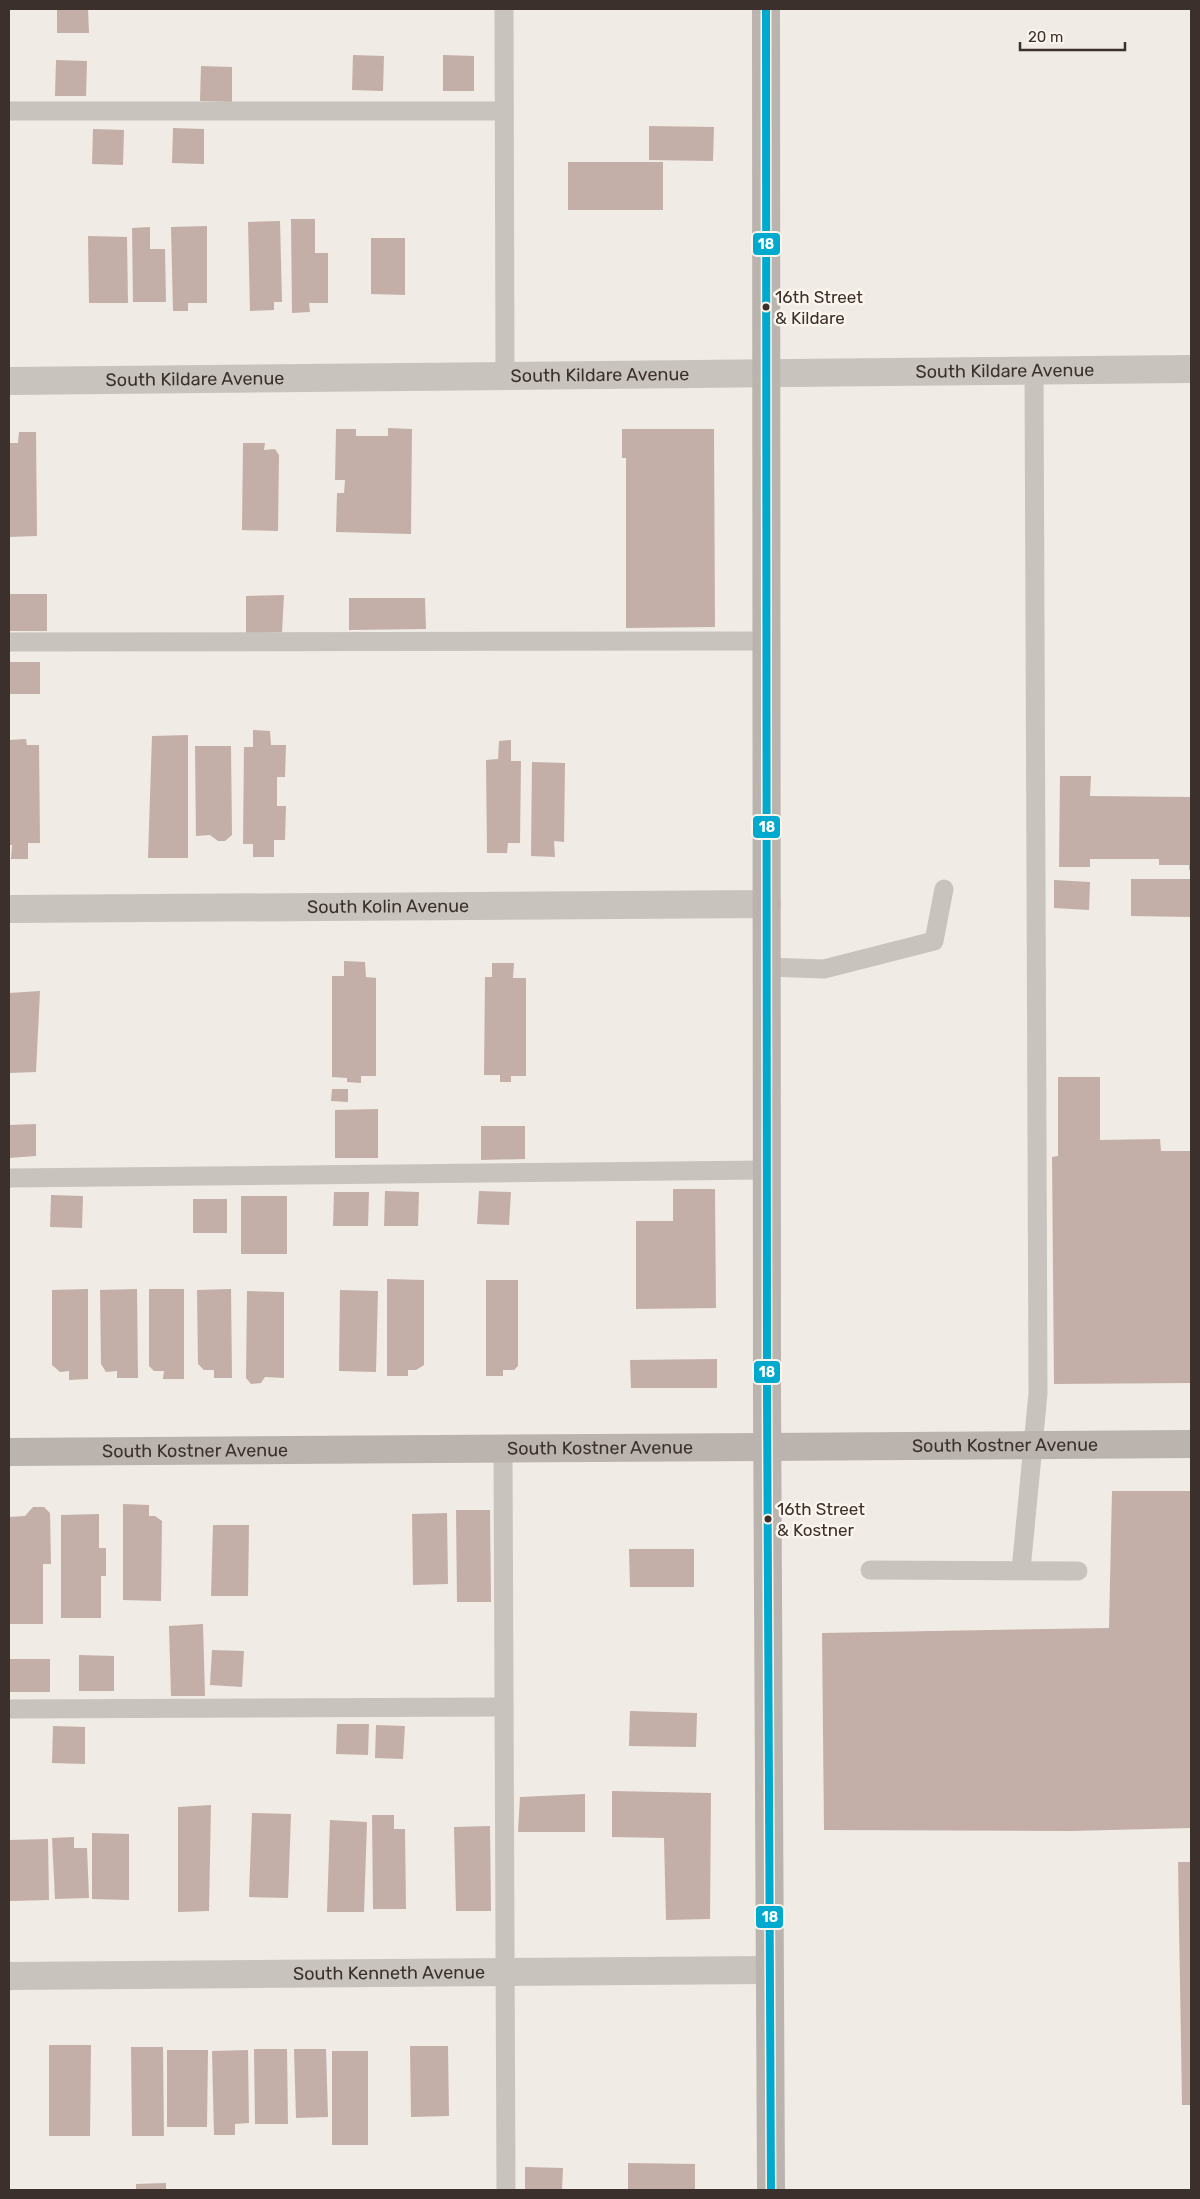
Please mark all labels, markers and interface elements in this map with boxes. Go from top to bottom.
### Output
scale bar [1020,20,1125,52]
text: 20 m [1028,28,1063,46]
line badge: 18 [752,232,781,256]
text: 18 [758,236,774,253]
place label: 16th Street & Kildare [775,287,863,328]
marker: 16th Street & Kildare [761,302,771,312]
street label: South Kildare Avenue [915,359,1094,383]
street label: South Kildare Avenue [510,363,690,387]
street label: South Kildare Avenue [105,367,285,391]
line badge: 18 [752,815,781,839]
text: 18 [759,819,775,836]
street label: South Kolin Avenue [307,895,469,918]
line badge: 18 [753,1360,781,1384]
text: 18 [759,1364,775,1381]
street label: South Kostner Avenue [912,1434,1098,1457]
street label: South Kostner Avenue [507,1436,693,1460]
street label: South Kostner Avenue [102,1439,288,1462]
place label: 16th Street & Kostner [777,1499,865,1540]
marker: 16th Street & Kostner [763,1514,773,1524]
line badge: 18 [755,1905,784,1929]
text: 18 [762,1909,778,1926]
street label: South Kenneth Avenue [293,1961,485,1985]

